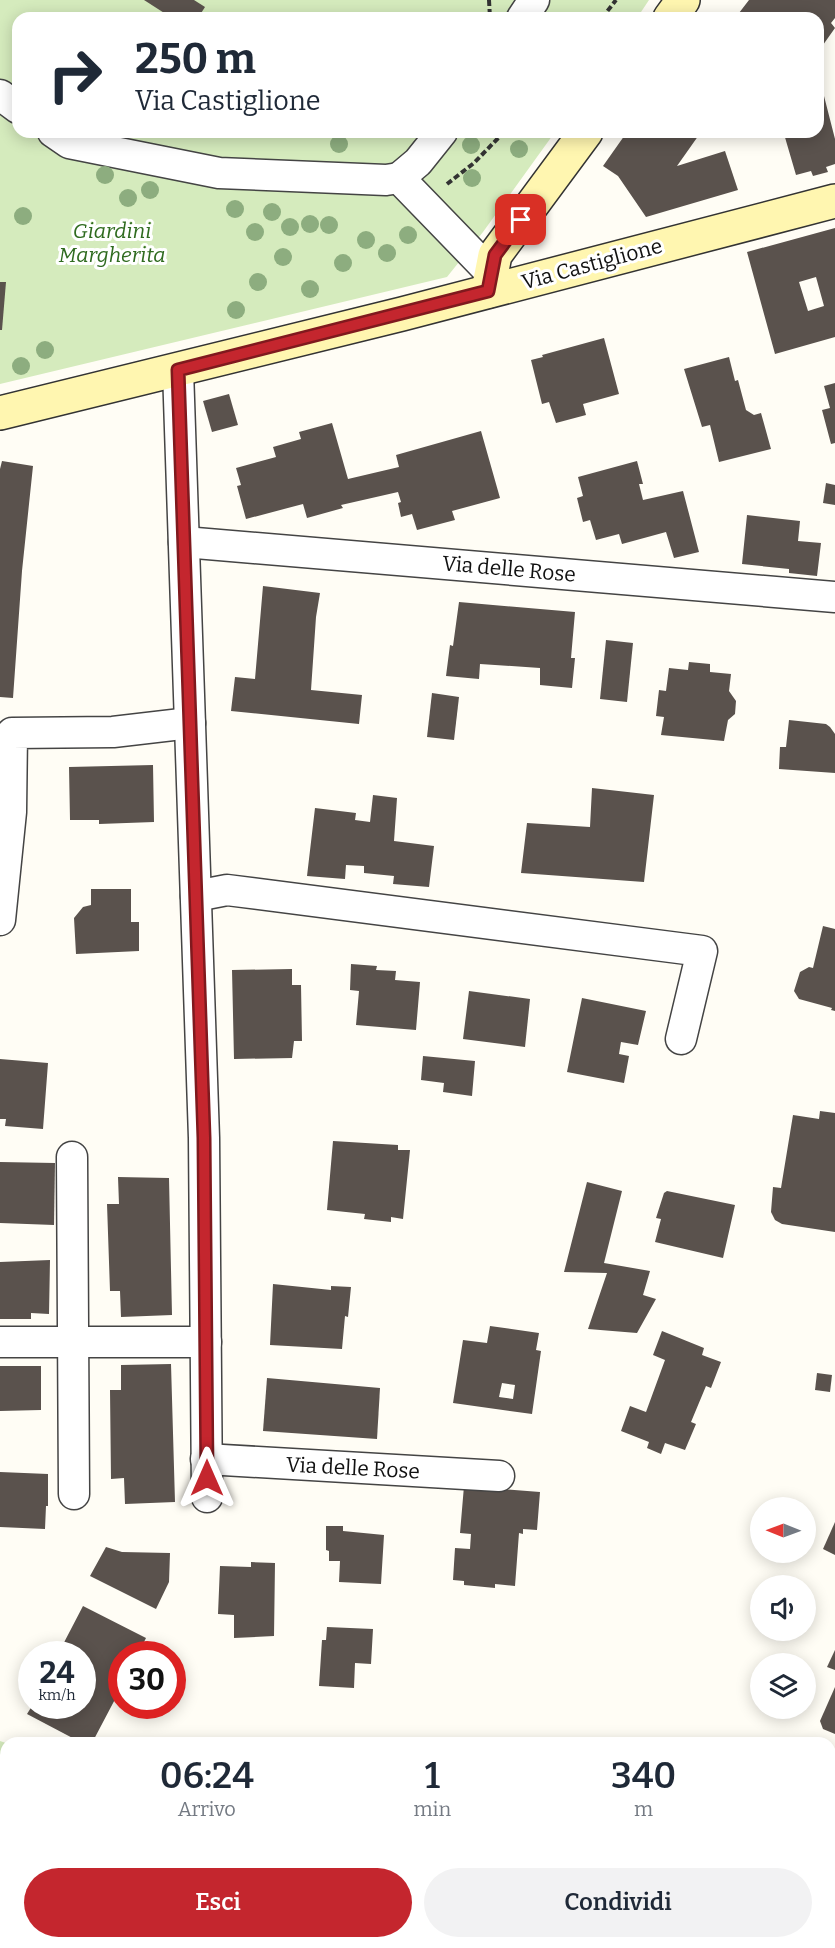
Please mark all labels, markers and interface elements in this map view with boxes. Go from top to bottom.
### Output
text: 250 m [135,34,256,84]
icon: right [36,36,114,114]
text: Via Castiglione [135,85,321,117]
pin [495,194,546,245]
icon: arrive [504,203,537,236]
park label: Giardini Margherita [58,218,166,268]
street label: Via Castiglione [519,233,665,295]
street label: Via delle Rose [441,550,577,588]
position arrow [175,1446,239,1510]
street label: Via delle Rose [285,1452,421,1484]
north arrow [750,1497,816,1563]
map controls [750,1497,816,1719]
button: sound [750,1575,816,1641]
speed limit sign: 30 [108,1641,186,1719]
button: layers [750,1653,816,1719]
text: 24 [39,1655,75,1691]
text: km/h [38,1686,76,1704]
text: 06:24 [160,1754,254,1798]
text: 1 [425,1754,440,1798]
text: 340 [611,1754,676,1798]
text: Arrivo [178,1797,236,1821]
text: min [414,1797,451,1821]
text: m [634,1797,653,1821]
button: Esci [24,1868,412,1937]
button: Condividi [424,1868,812,1937]

